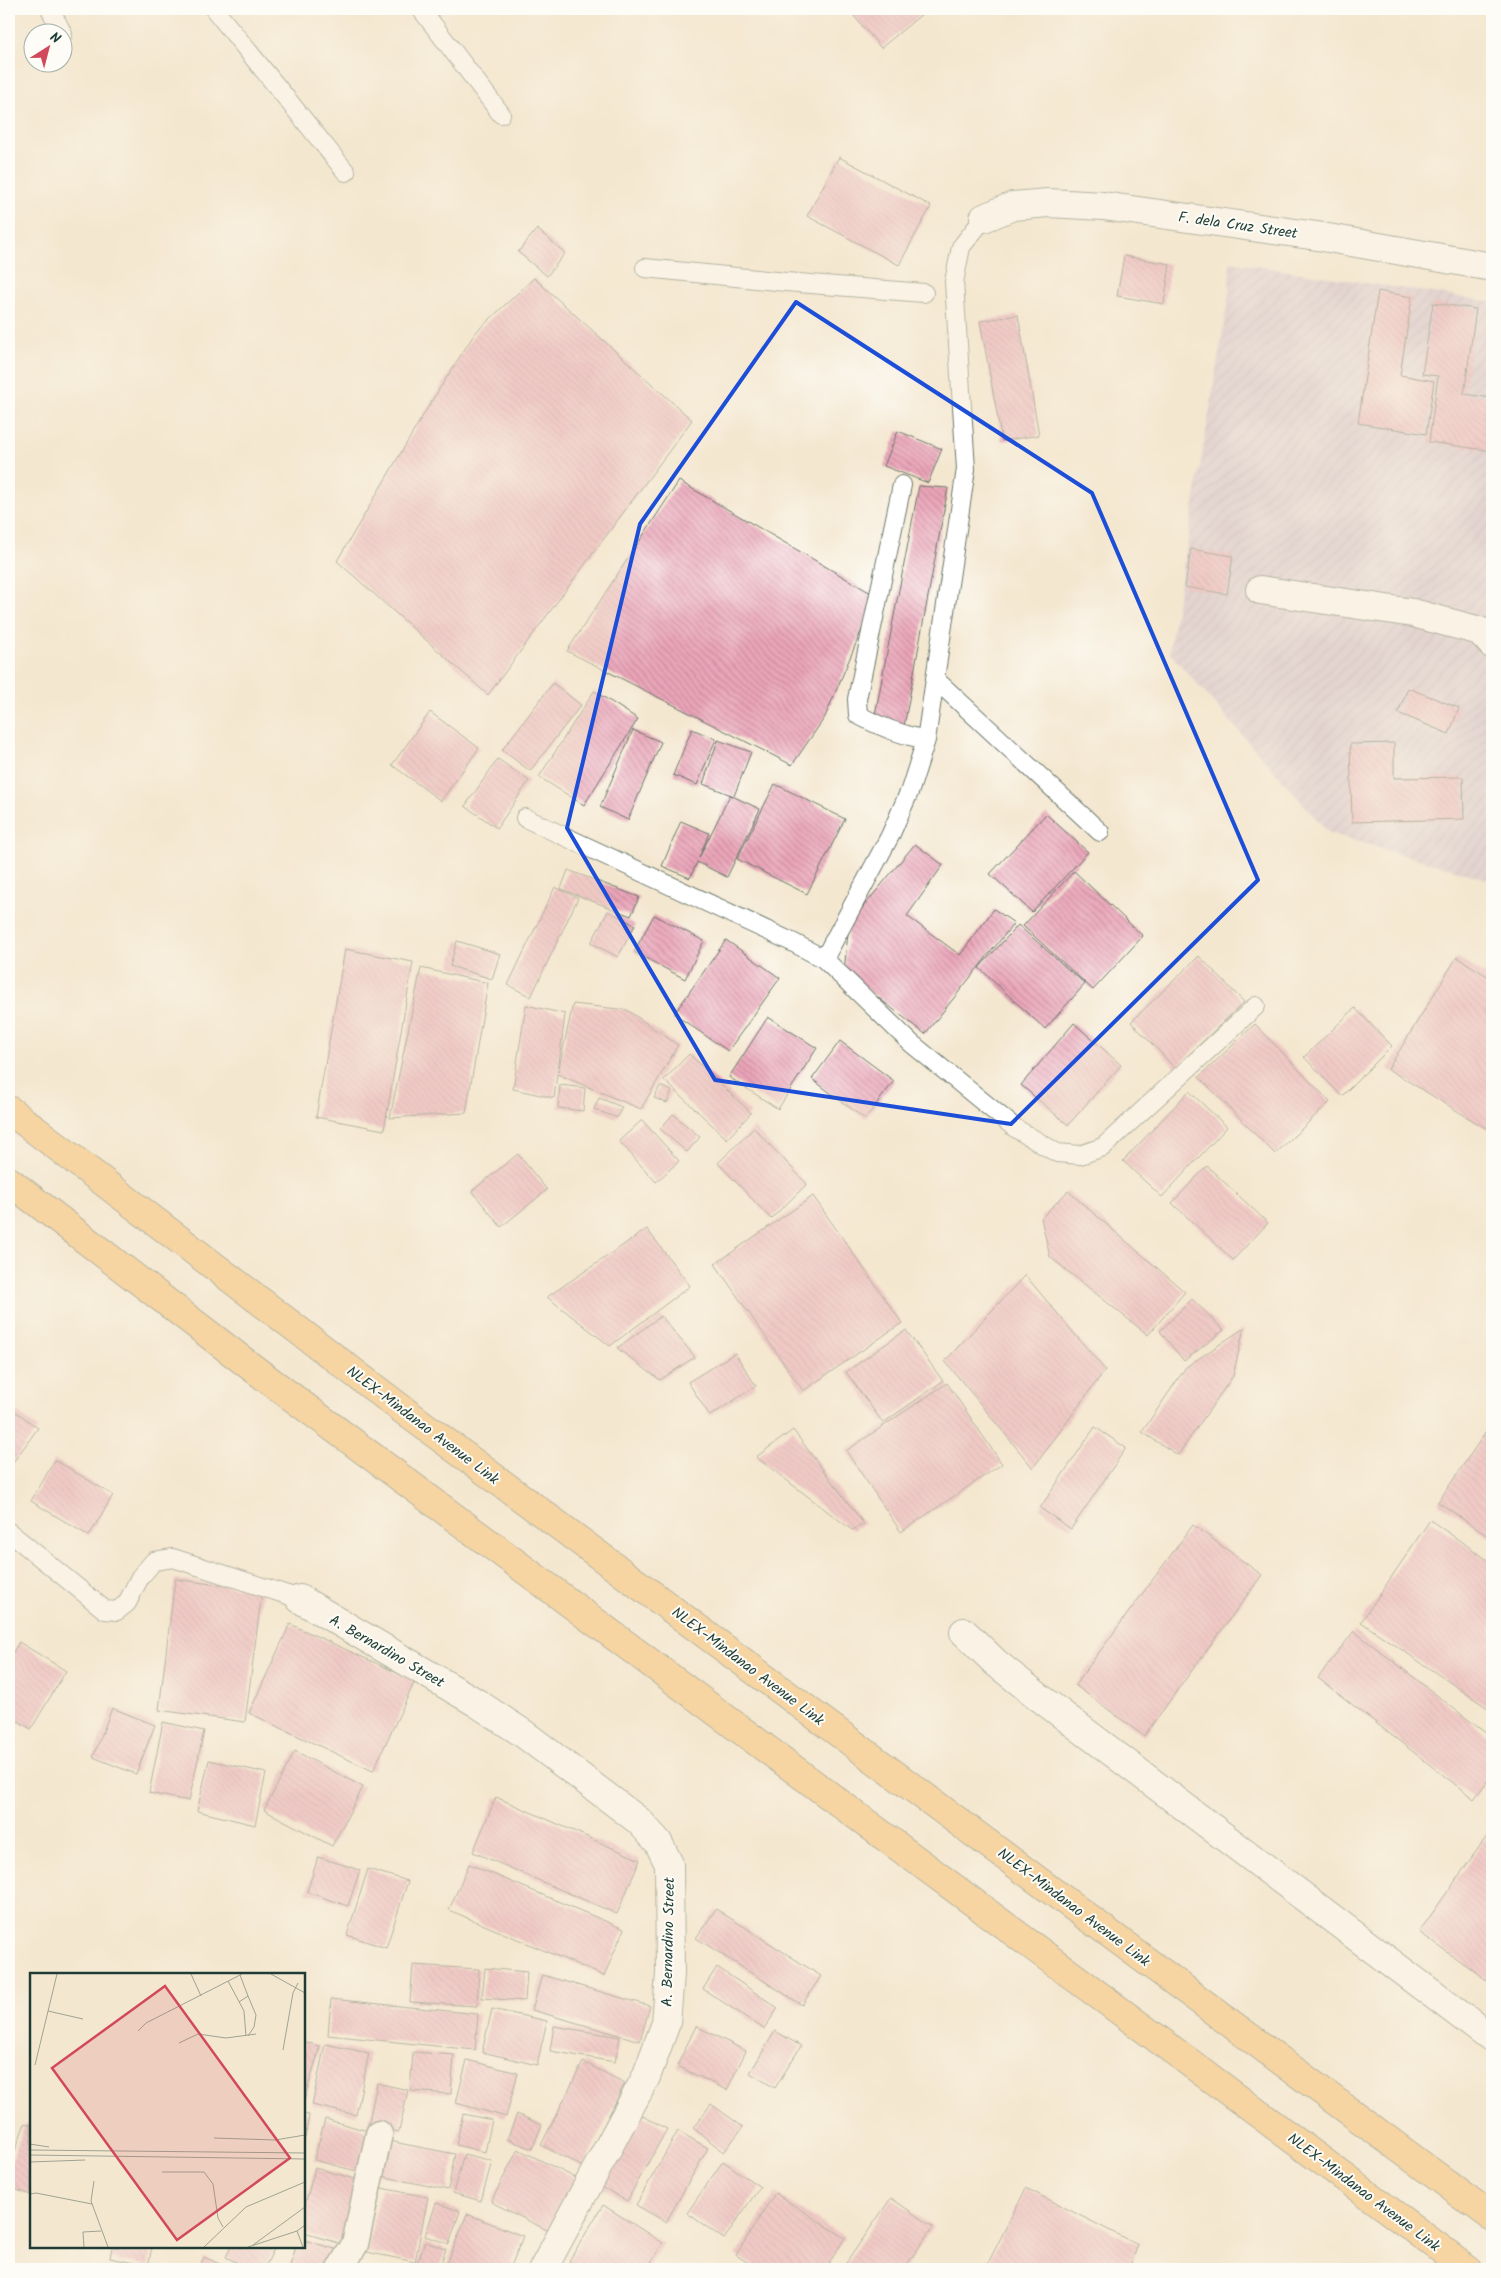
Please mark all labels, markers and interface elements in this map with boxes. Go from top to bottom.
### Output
north arrow [22,22,72,72]
text: N [45,27,65,50]
street label: F. dela Cruz Street [1177,206,1299,246]
street label: NLEX-Mindanao Avenue Link [341,1360,505,1492]
street label: NLEX-Mindanao Avenue Link [666,1601,830,1733]
street label: A. Bernardino Street [324,1609,449,1695]
street label: NLEX-Mindanao Avenue Link [992,1842,1156,1974]
street label: A. Bernardino Street [656,1877,682,2007]
inset map [30,1973,305,2248]
street label: NLEX-Mindanao Avenue Link [1282,2127,1446,2259]

